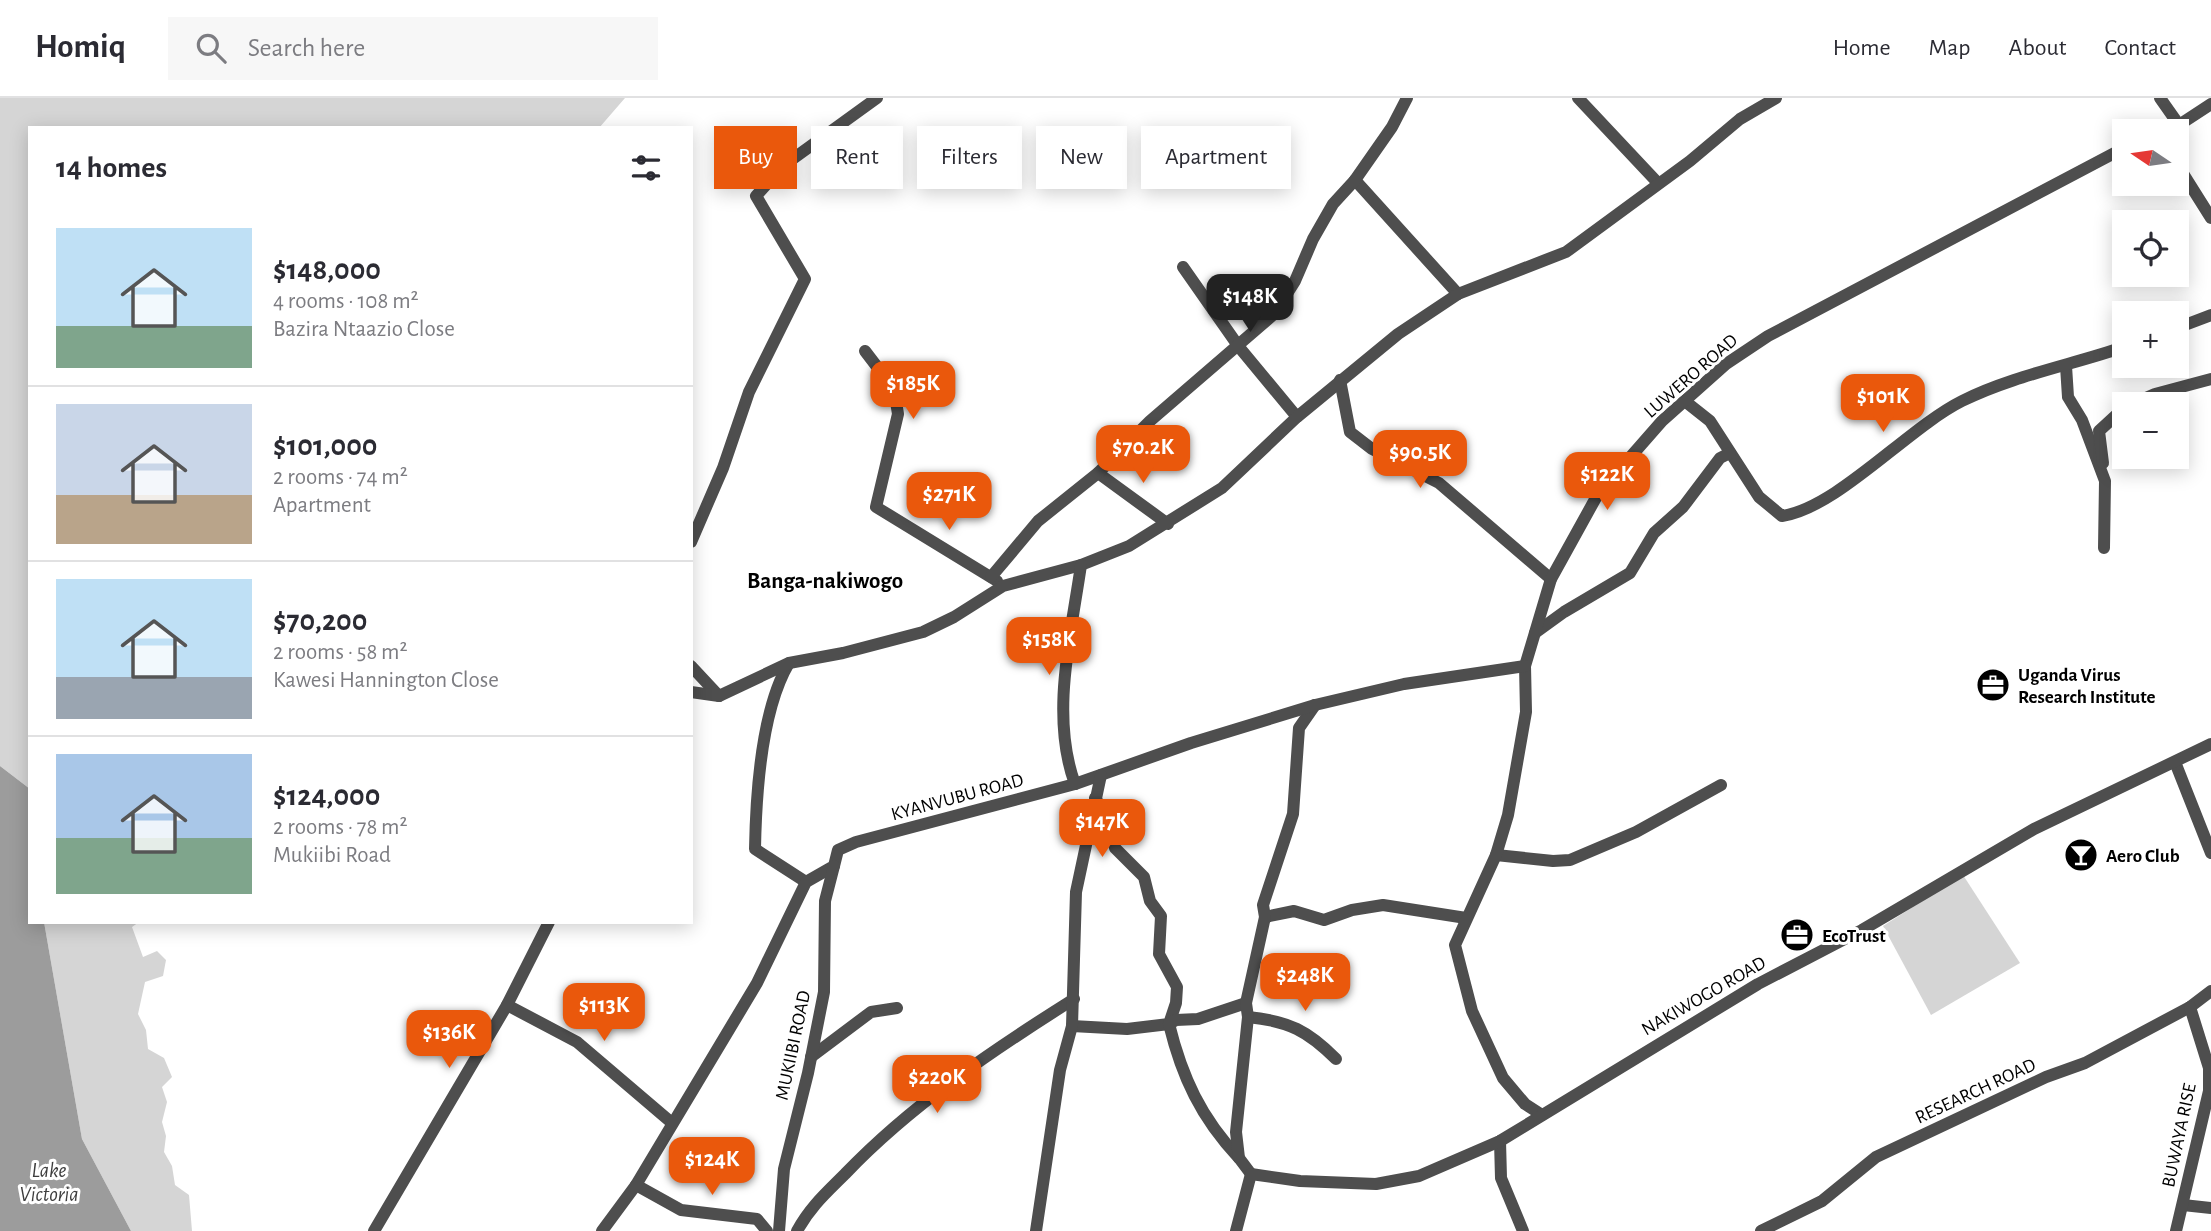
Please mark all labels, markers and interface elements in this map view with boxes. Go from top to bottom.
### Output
search box [168,17,658,80]
icon: search [192,29,230,67]
text: Homiq [35,31,126,64]
text: Search here [248,35,365,61]
text: Home [1833,36,1891,60]
text: Map [1929,36,1971,60]
text: About [2009,36,2066,60]
text: Contact [2104,36,2176,60]
north arrow [2112,119,2189,196]
map controls [2112,119,2189,469]
chip: Buy [714,126,797,189]
chip: Rent [811,126,903,189]
chip: Filters [917,126,1022,189]
chip: New [1036,126,1127,189]
chip: Apartment [1141,126,1291,189]
icon: filters [627,149,665,187]
text: 14 homes [56,153,167,183]
button: locate [2112,210,2189,287]
text: $148,000 [273,255,381,285]
icon: home [112,256,196,340]
pin: $148K [1201,274,1299,334]
text: $148K [1223,285,1277,308]
text: 4 rooms · 108 m² [273,290,419,313]
button: + [2112,301,2189,378]
text: Bazira Ntaazio Close [273,318,455,341]
street label: LUWERO ROAD [1641,331,1741,422]
pin: $185K [864,362,962,421]
text: $185K [886,372,940,395]
pin: $101K [1834,374,1932,434]
text: $101K [1857,385,1909,408]
button: − [2112,392,2189,469]
pin: $70.2K [1086,426,1200,485]
pin: $90.5K [1363,430,1477,490]
text: $101,000 [273,431,378,461]
icon: home [112,432,196,516]
text: $70.2K [1112,436,1174,459]
text: $90.5K [1389,441,1451,464]
pin: $122K [1558,452,1656,512]
text: $122K [1580,463,1634,486]
text: 2 rooms · 74 m² [273,466,408,489]
pin: $271K [900,472,998,532]
text: $271K [923,483,975,506]
text: Apartment [273,494,371,517]
district label: Banga-nakiwogo [747,570,903,593]
text: $70,200 [273,606,367,636]
icon: home [112,607,196,691]
pin: $158K [1000,618,1098,677]
text: $158K [1022,628,1076,651]
text: 2 rooms · 58 m² [273,641,408,664]
office icon: Uganda Virus Research Institute [1974,666,2012,704]
place label: Uganda Virus Research Institute [2018,666,2156,707]
text: Kawesi Hannington Close [273,669,499,692]
street label: KYANVUBU ROAD [889,771,1026,824]
text: $124,000 [273,781,380,811]
icon: home [112,782,196,866]
pin: $147K [1053,800,1151,859]
text: $147K [1075,810,1129,833]
text: 2 rooms · 78 m² [273,816,408,839]
bar icon: Aero Club [2062,836,2100,874]
text: Mukiibi Road [273,844,391,867]
place label: Aero Club [2106,847,2180,866]
office icon: EcoTrust [1778,916,1816,954]
place label: EcoTrust [1822,927,1886,946]
street label: NAKIWOGO ROAD [1638,953,1769,1039]
pin: $248K [1256,954,1354,1013]
text: $248K [1276,964,1334,987]
pin: $113K [555,984,653,1043]
street label: MUKIIBI ROAD [773,989,814,1102]
text: $113K [579,994,629,1017]
pin: $136K [400,1010,498,1070]
text: $136K [422,1021,476,1044]
street label: RESEARCH ROAD [1912,1055,2039,1128]
pin: $220K [888,1056,986,1115]
text: $220K [908,1066,966,1089]
street label: BUWAYA RISE [2159,1082,2200,1189]
pin: $124K [663,1138,761,1197]
text: $124K [685,1148,739,1171]
water label: Lake Victoria [20,1160,78,1205]

